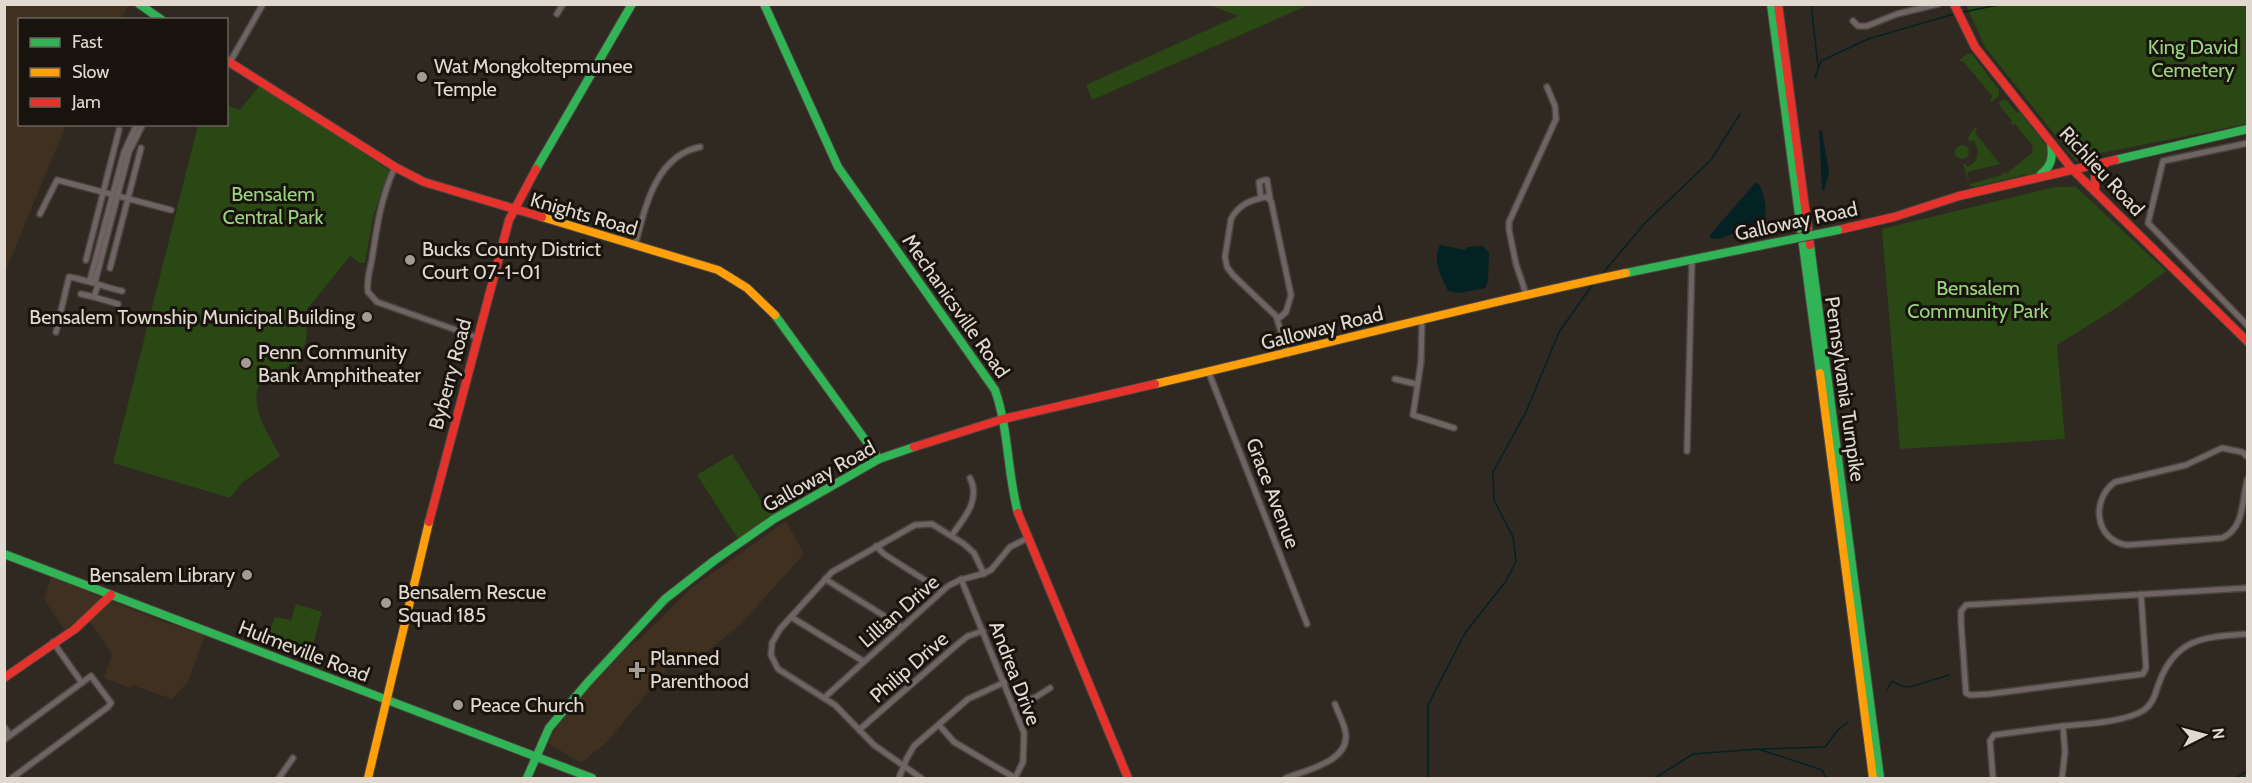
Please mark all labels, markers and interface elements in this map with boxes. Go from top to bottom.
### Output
legend [18,18,228,126]
text: Fast [72,31,103,53]
park label: King David Cemetery [2148,35,2238,82]
place label: Wat Mongkoltepmunee Temple [434,54,633,101]
text: Slow [72,61,109,83]
marker: Wat Mongkoltepmunee Temple [415,70,429,84]
text: Jam [71,91,101,113]
street label: Richlieu Road [2054,121,2150,221]
park label: Bensalem Central Park [222,182,324,229]
street label: Knights Road [528,187,640,241]
street label: Galloway Road [1732,196,1860,246]
street label: Mechanicsville Road [897,229,1015,383]
place label: Bucks County District Court 07-1-01 [422,237,601,284]
marker: Bucks County District Court 07-1-01 [403,253,417,267]
park label: Bensalem Community Park [1907,276,2049,323]
street label: Pennsylvania Turnpike [1820,295,1870,483]
street label: Galloway Road [1259,301,1385,355]
place label: Bensalem Township Municipal Building [29,305,356,329]
marker: Bensalem Township Municipal Building [360,310,374,324]
street label: Byberry Road [424,316,476,432]
place label: Penn Community Bank Amphitheater [258,340,421,387]
marker: Penn Community Bank Amphitheater [239,356,253,370]
street label: Grace Avenue [1241,434,1305,552]
street label: Galloway Road [759,435,879,517]
place label: Bensalem Library [89,563,235,587]
marker: Bensalem Library [240,568,254,582]
street label: Lillian Drive [854,570,944,652]
place label: Bensalem Rescue Squad 185 [398,580,546,627]
marker: Bensalem Rescue Squad 185 [379,596,393,610]
street label: Hulmeville Road [235,615,373,687]
street label: Andrea Drive [984,617,1046,729]
street label: Philip Drive [865,626,953,708]
place label: Planned Parenthood [650,646,749,693]
marker: Planned Parenthood [628,661,646,679]
place label: Peace Church [470,693,584,717]
marker: Peace Church [451,698,465,712]
north arrow [2174,705,2234,765]
text: N [2208,727,2228,740]

